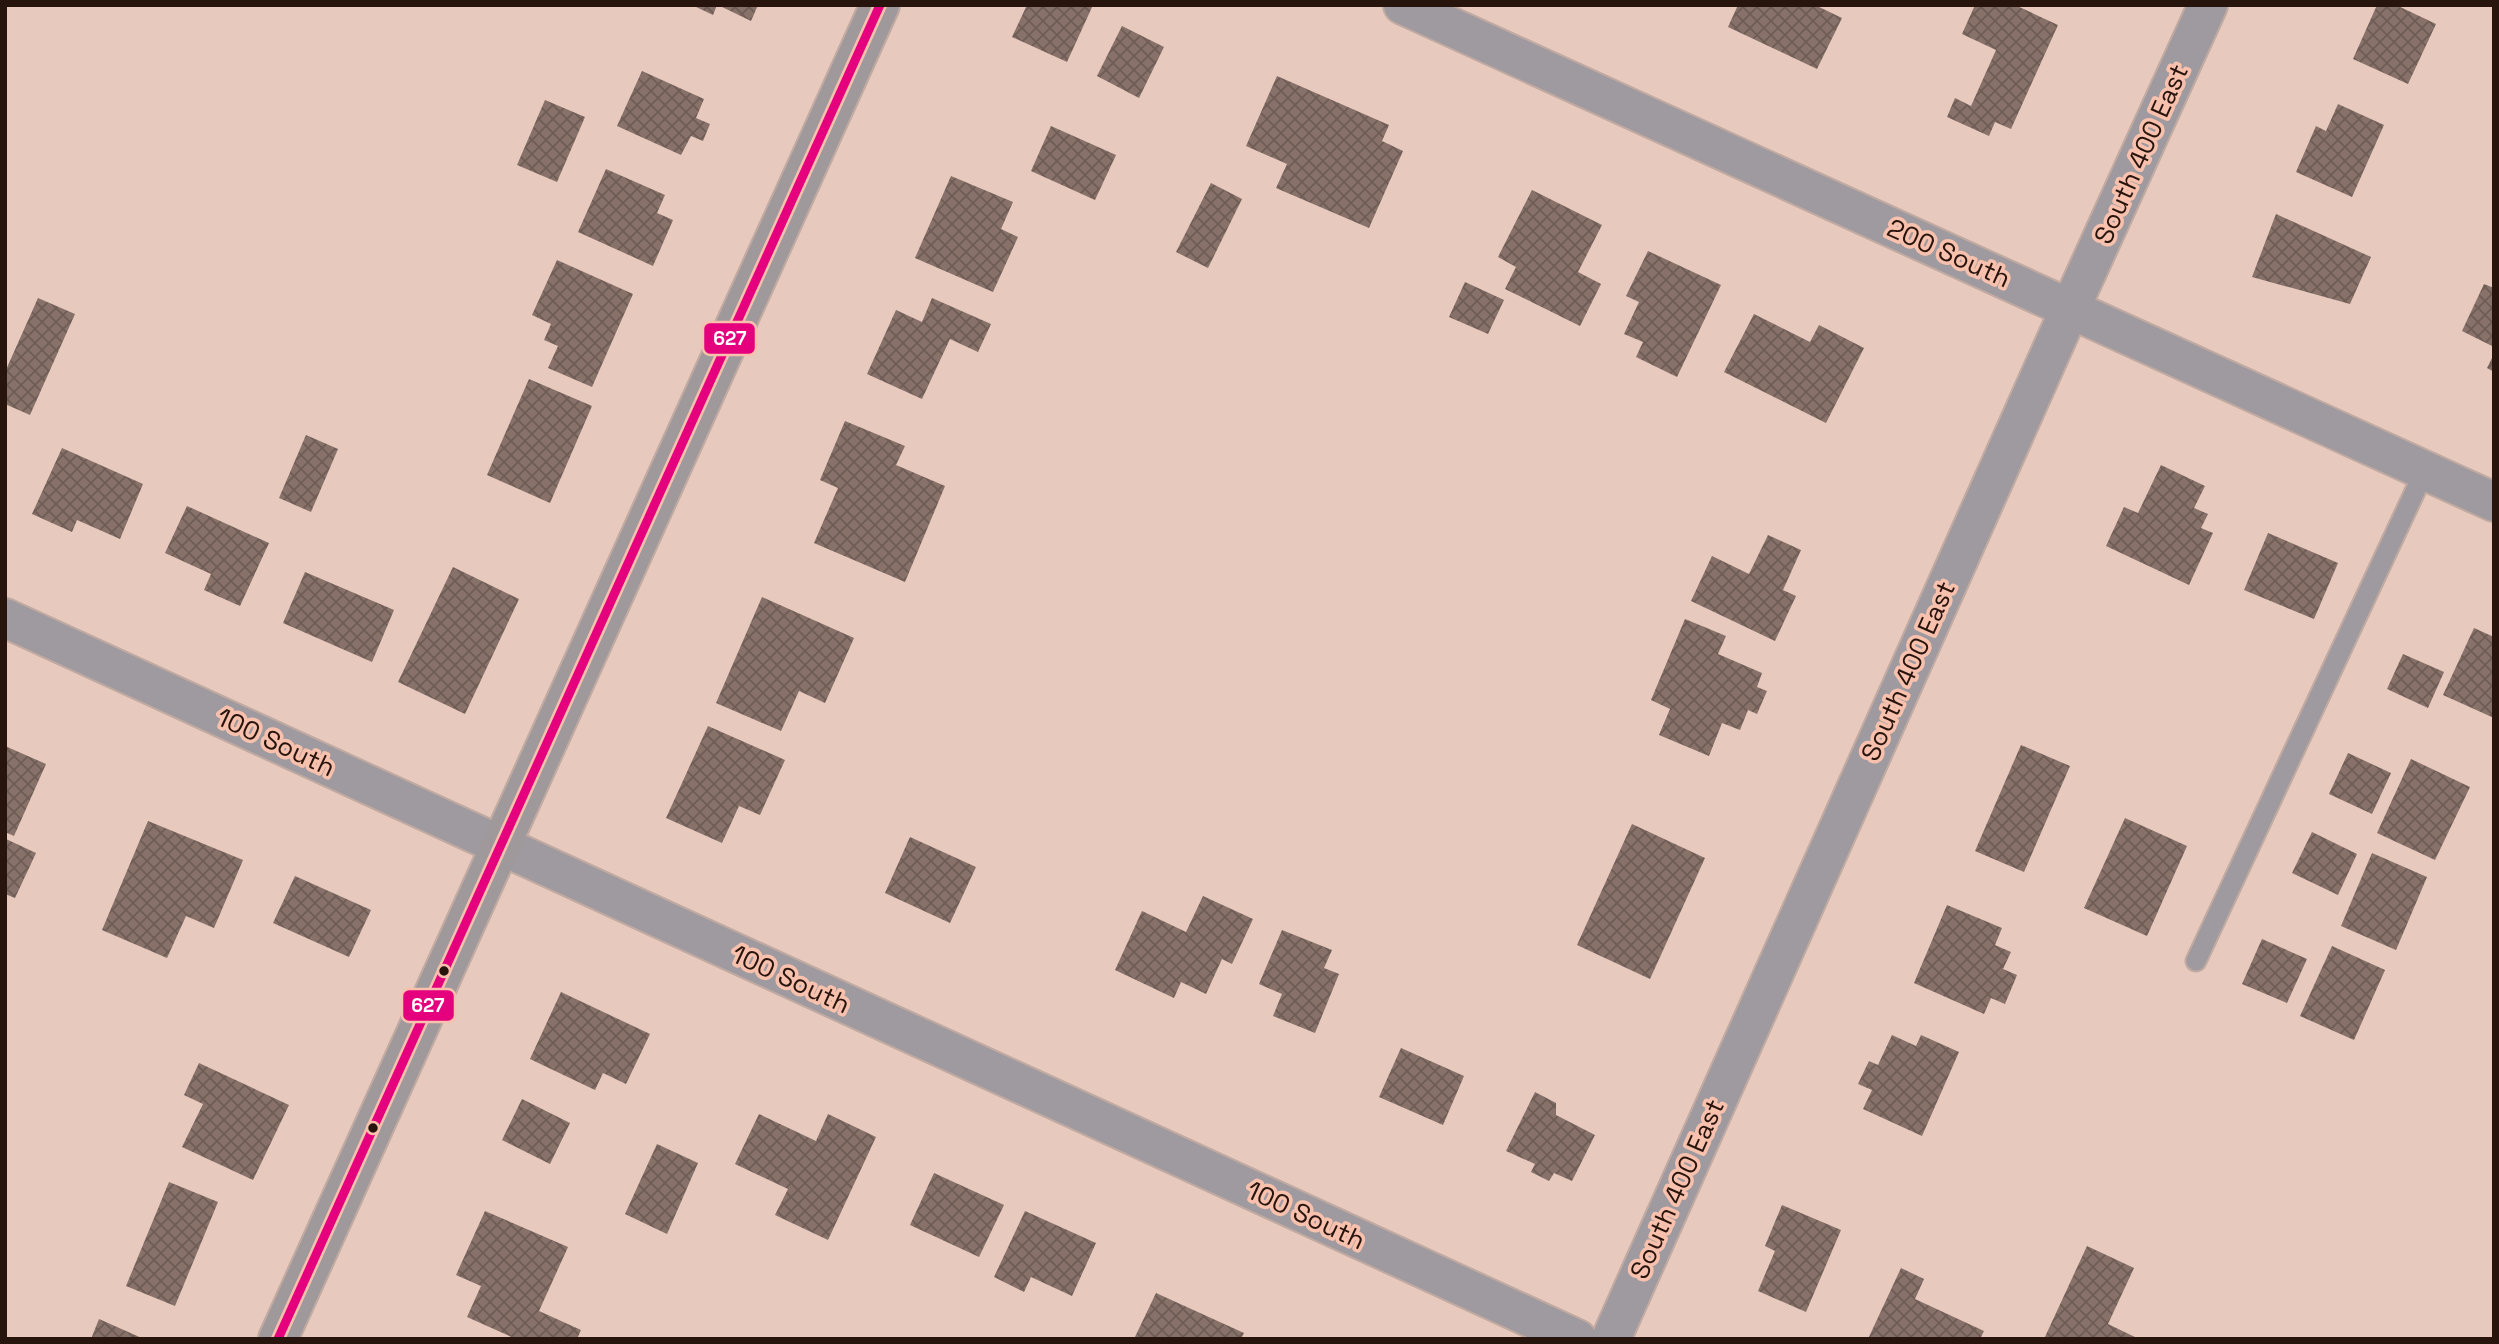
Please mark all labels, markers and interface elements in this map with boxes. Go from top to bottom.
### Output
street label: South 400 East [2086,59,2196,249]
street label: 200 South [1882,211,2016,295]
line badge: 627 [703,322,756,355]
text: 627 [713,326,747,351]
street label: South 400 East [1853,576,1963,766]
street label: 100 South [211,700,341,784]
street label: 100 South [726,937,856,1021]
unlabelled marker [437,964,451,978]
line badge: 627 [402,989,455,1022]
text: 627 [411,993,445,1018]
street label: South 400 East [1622,1094,1732,1284]
unlabelled marker [366,1121,380,1135]
street label: 100 South [1241,1173,1371,1257]

